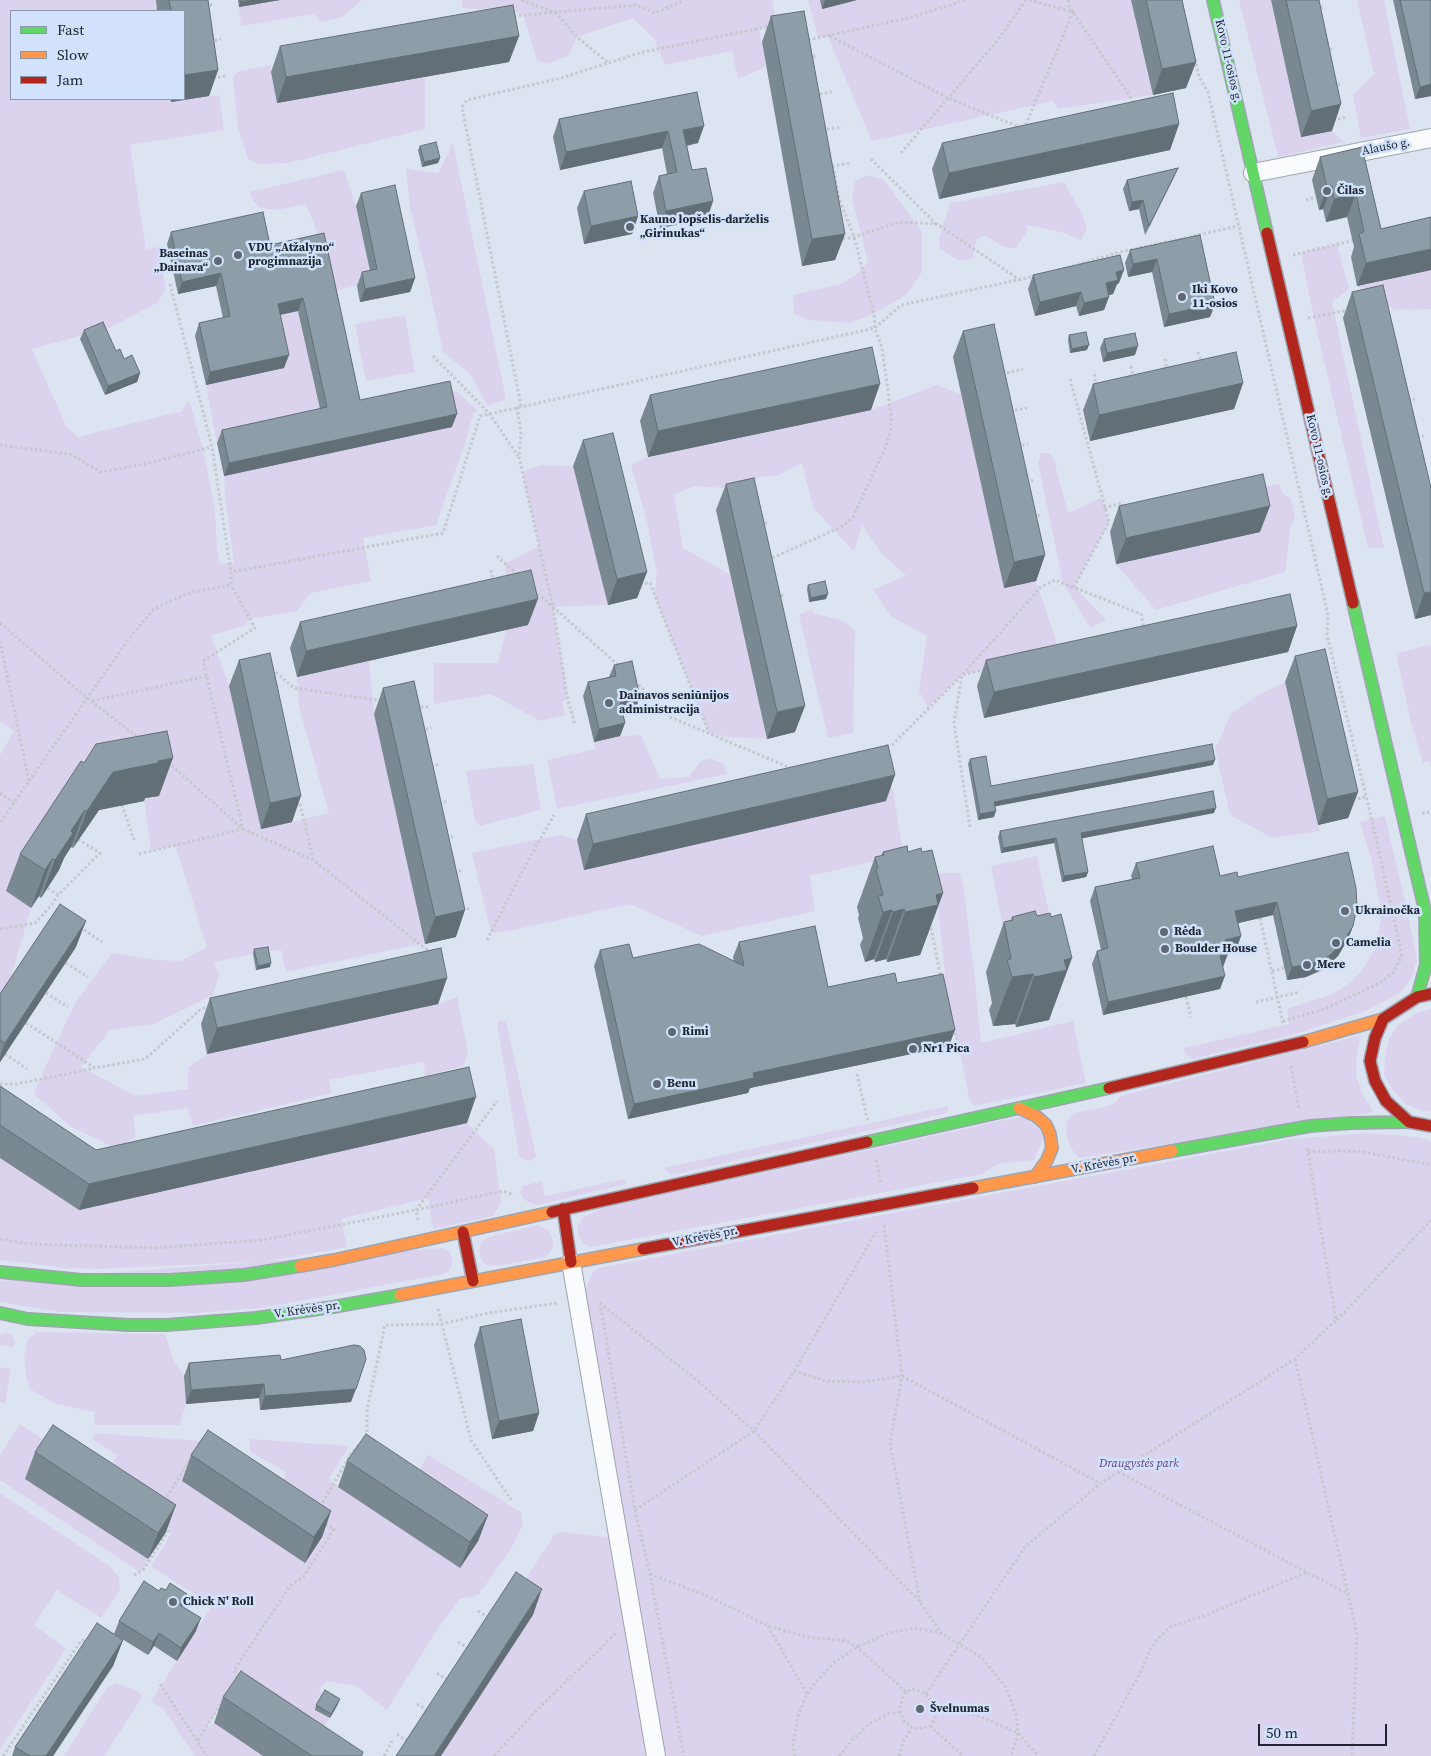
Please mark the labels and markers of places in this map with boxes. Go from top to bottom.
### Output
place label: Čilas [1337,184,1364,198]
marker: Čilas [1321,185,1333,197]
place label: Kauno lopšelis-darželis „Girinukas“ [640,213,769,241]
marker: Kauno lopšelis-darželis „Girinukas“ [624,221,636,233]
place label: VDU „Atžalyno“ progimnazija [248,241,334,269]
place label: Baseinas „Dainava“ [154,247,208,275]
marker: VDU „Atžalyno“ progimnazija [232,249,244,261]
marker: Baseinas „Dainava“ [212,255,224,267]
place label: Iki Kovo 11-osios [1192,283,1238,311]
marker: Iki Kovo 11-osios [1176,291,1188,303]
place label: Dainavos seniūnijos administracija [619,689,729,717]
marker: Dainavos seniūnijos administracija [603,697,615,709]
place label: Ukrainočka [1355,904,1420,918]
marker: Ukrainočka [1339,905,1351,917]
place label: Rėda [1174,925,1202,939]
marker: Rėda [1158,926,1170,938]
place label: Camelia [1346,936,1391,950]
marker: Camelia [1330,937,1342,949]
place label: Boulder House [1175,942,1257,956]
marker: Boulder House [1159,943,1171,955]
place label: Mere [1317,958,1345,972]
marker: Mere [1301,959,1313,971]
place label: Rimi [682,1025,709,1039]
marker: Rimi [666,1026,678,1038]
place label: Nr1 Pica [923,1042,970,1056]
marker: Nr1 Pica [907,1043,919,1055]
place label: Benu [667,1077,696,1091]
marker: Benu [651,1078,663,1090]
place label: Chick N' Roll [183,1595,254,1609]
marker: Chick N' Roll [167,1596,179,1608]
place label: Švelnumas [930,1702,989,1716]
marker: Švelnumas [914,1703,926,1715]

